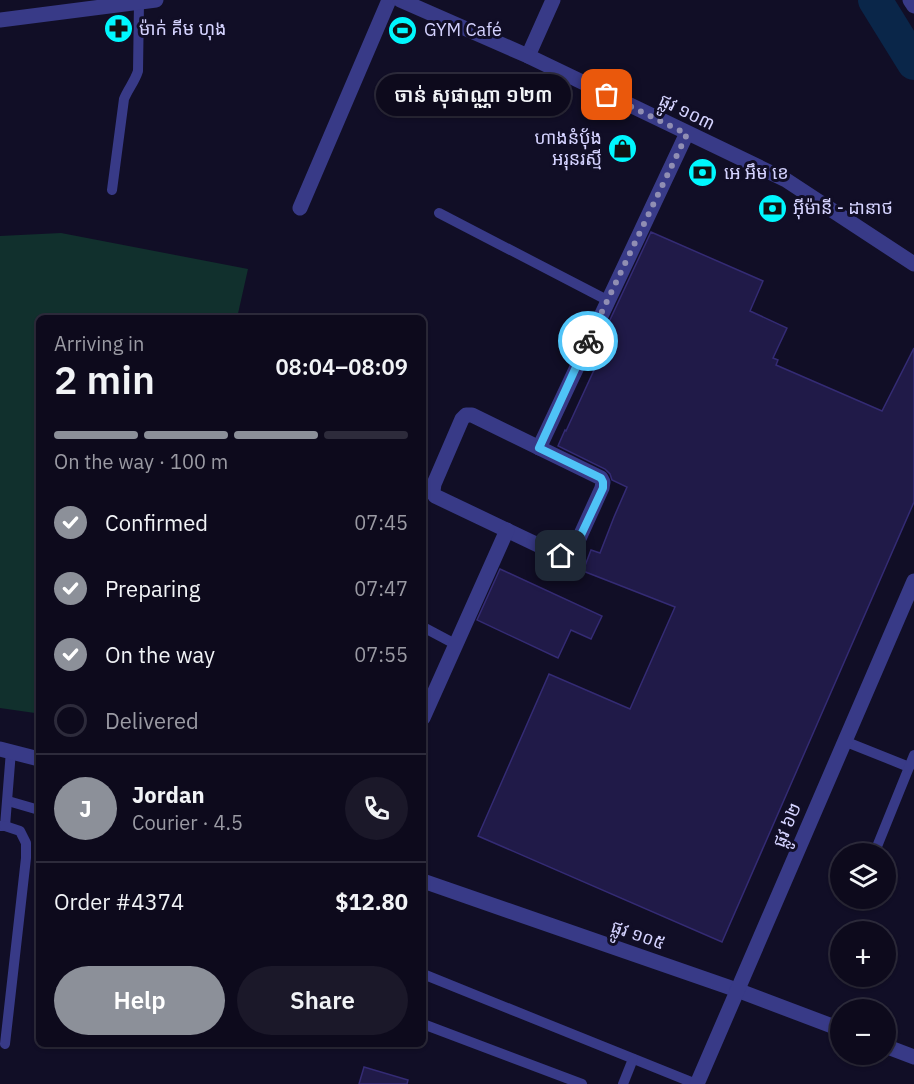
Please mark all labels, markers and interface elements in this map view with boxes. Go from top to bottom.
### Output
pharmacy icon: ម៉ាក់ គីម ហុង [102,13,134,45]
sports icon: GYM Café [387,14,419,46]
place label: ម៉ាក់ គីម ហុង [139,17,227,41]
place label: GYM Café [424,18,502,41]
pin [581,69,632,120]
callout: ចាន់ សុផាណ្ណា ១២៣ [376,74,571,116]
icon: bag [590,78,623,111]
text: ចាន់ សុផាណ្ណា ១២៣ [394,81,553,108]
street label: ផ្លូវ ១០៣ [653,88,719,140]
place label: ហាងនំប៉័ង អរុនរស្មី [534,126,602,171]
shop icon: ហាងនំប៉័ង អរុនរស្មី [607,132,639,164]
bank icon: អេ អឹម ខេ [687,157,719,189]
place label: អេ អឹម ខេ [724,161,789,184]
bank icon: អ៊ីម៉ានី - ដានាថ [756,192,788,224]
place label: អ៊ីម៉ានី - ដានាថ [793,196,893,220]
courier [558,311,618,371]
icon: bike [572,325,605,358]
text: Arriving in [54,330,144,357]
text: 08:04–08:09 [275,352,408,381]
text: 2 min [54,354,155,405]
text: On the way · 100 m [54,448,228,475]
icon: check [54,506,87,539]
text: Confirmed [105,508,208,537]
text: 07:45 [354,509,408,536]
pin [535,530,586,581]
icon: home [544,539,577,572]
icon: check [54,572,87,605]
text: Preparing [105,574,200,603]
text: 07:47 [354,575,408,602]
icon: check [54,638,87,671]
text: On the way [105,640,215,669]
text: 07:55 [354,641,408,668]
text: Delivered [105,706,199,735]
button: phone [345,777,408,840]
text: Jordan [132,780,205,809]
text: J [79,794,92,823]
street label: ផ្លូវ ៦២ [767,799,811,853]
text: Courier · 4.5 [132,809,243,836]
map controls [830,843,896,1065]
button: layers [830,843,896,909]
text: Order #4374 [54,887,184,916]
text: $12.80 [335,887,408,916]
street label: ផ្លូវ ១០៥ [606,915,668,960]
button: + [830,921,896,987]
button: Help [54,966,225,1035]
button: Share [237,966,408,1035]
button: − [830,999,896,1065]

